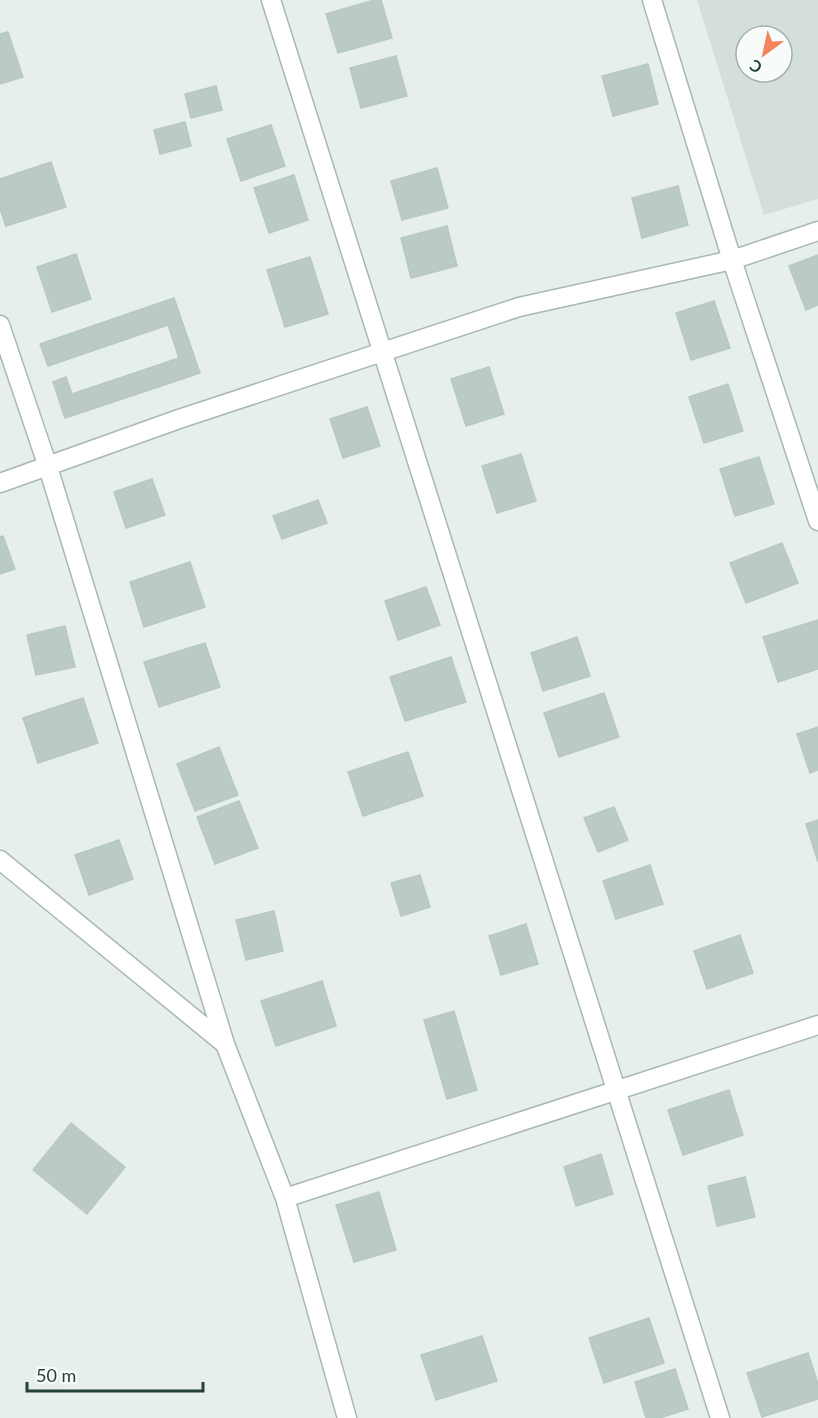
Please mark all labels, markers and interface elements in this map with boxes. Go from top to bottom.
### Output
north arrow [734,24,794,84]
text: С [746,56,765,78]
scale bar [27,1355,202,1393]
text: 50 m [36,1364,76,1386]

